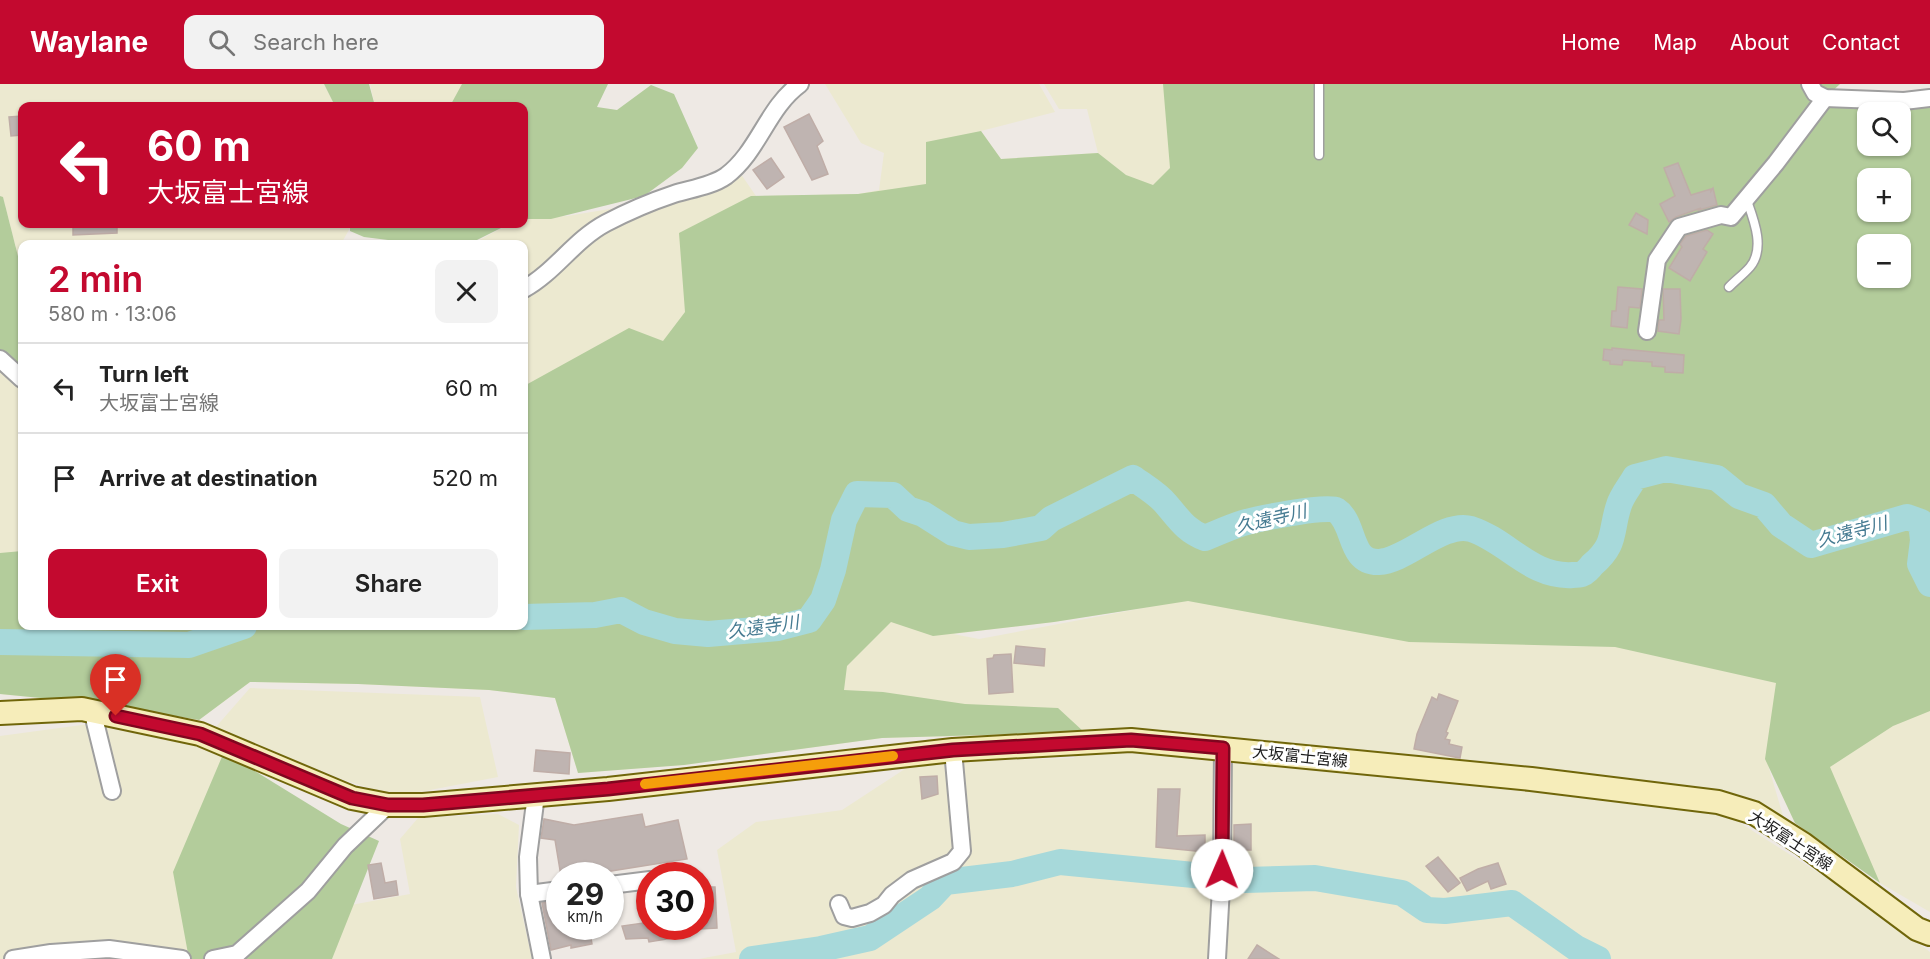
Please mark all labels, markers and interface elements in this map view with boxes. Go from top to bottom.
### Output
search box [184,15,604,69]
text: Waylane [30,25,148,59]
icon: search [205,26,238,59]
text: Search here [253,29,379,55]
text: Home [1561,30,1620,55]
text: Map [1653,30,1697,55]
text: About [1730,30,1789,55]
text: Contact [1822,30,1900,55]
map controls [1857,102,1911,288]
button: search [1857,102,1911,156]
text: 60 m [147,120,251,171]
icon: left [48,126,126,204]
button: + [1857,168,1911,222]
text: 大坂富士宮線 [147,176,309,209]
button: − [1857,234,1911,288]
text: 2 min [48,257,143,301]
button: close [435,260,498,323]
text: 580 m · 13:06 [48,302,177,326]
text: Turn left [99,361,189,387]
icon: left [48,372,81,405]
text: 60 m [445,375,498,401]
text: 大坂富士宮線 [99,391,219,415]
icon: arrive [48,462,81,495]
text: Arrive at destination [99,465,318,491]
text: 520 m [432,465,498,491]
water label: 久遠寺川 [1233,500,1310,537]
water label: 久遠寺川 [1814,512,1891,551]
button: Exit [48,549,267,618]
button: Share [279,549,498,618]
water label: 久遠寺川 [726,611,802,642]
pin [90,654,141,716]
icon: arrive [99,663,132,696]
street label: 大坂富士宮線 [1251,741,1349,771]
street label: 大坂富士宮線 [1745,805,1837,875]
position arrow [1190,838,1254,902]
speed limit sign: 30 [636,862,714,940]
text: 29 [566,876,604,912]
text: km/h [567,907,603,926]

